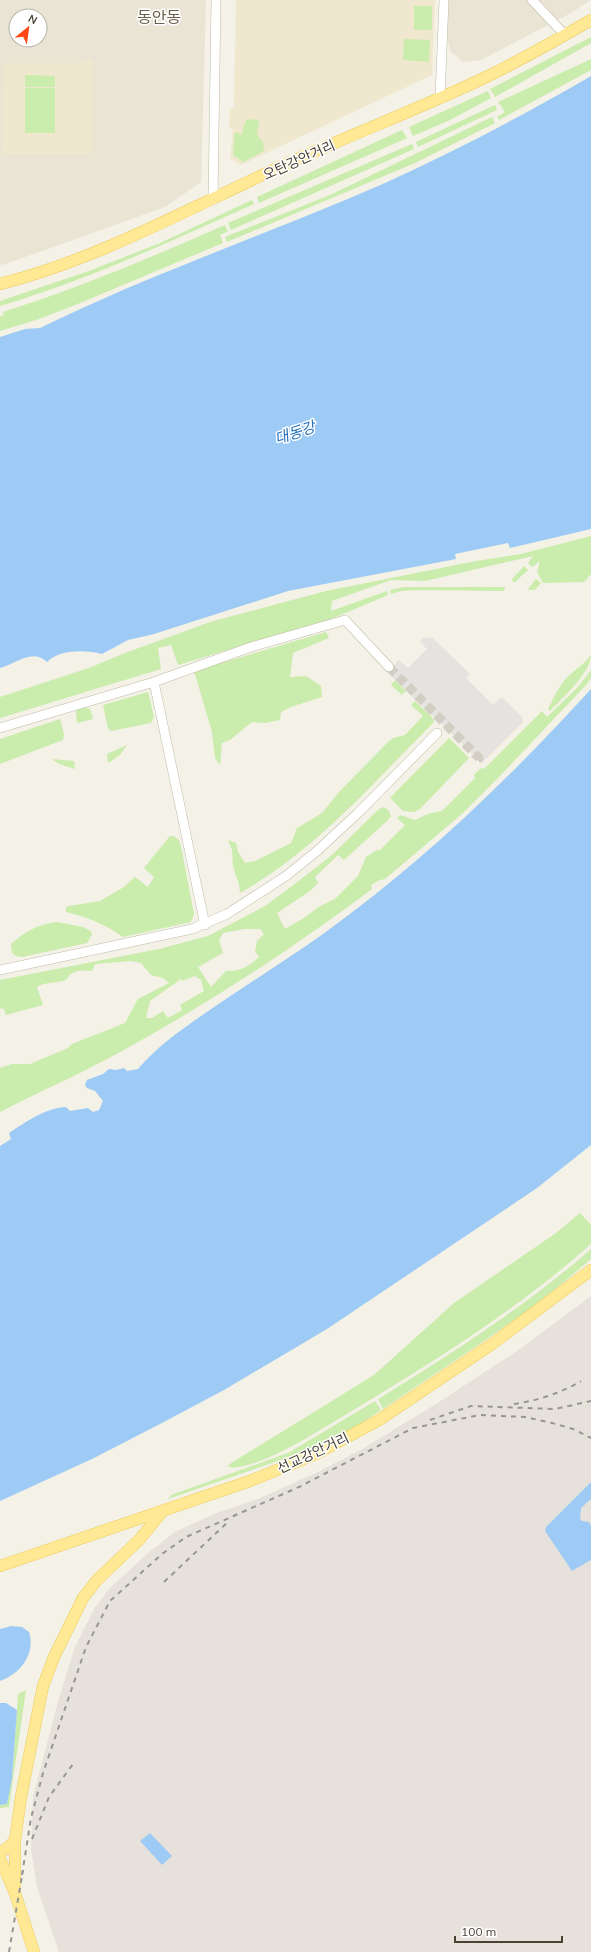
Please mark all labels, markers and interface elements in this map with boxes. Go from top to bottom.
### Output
district label: 동안동 [137,7,181,27]
north arrow [8,8,48,48]
text: N [26,11,40,27]
street label: 오탄강안거리 [260,136,338,184]
water label: 대동강 [272,416,320,448]
street label: 선교강안거리 [274,1429,352,1477]
scale bar [455,1918,562,1944]
text: 100 m [461,1924,496,1939]

